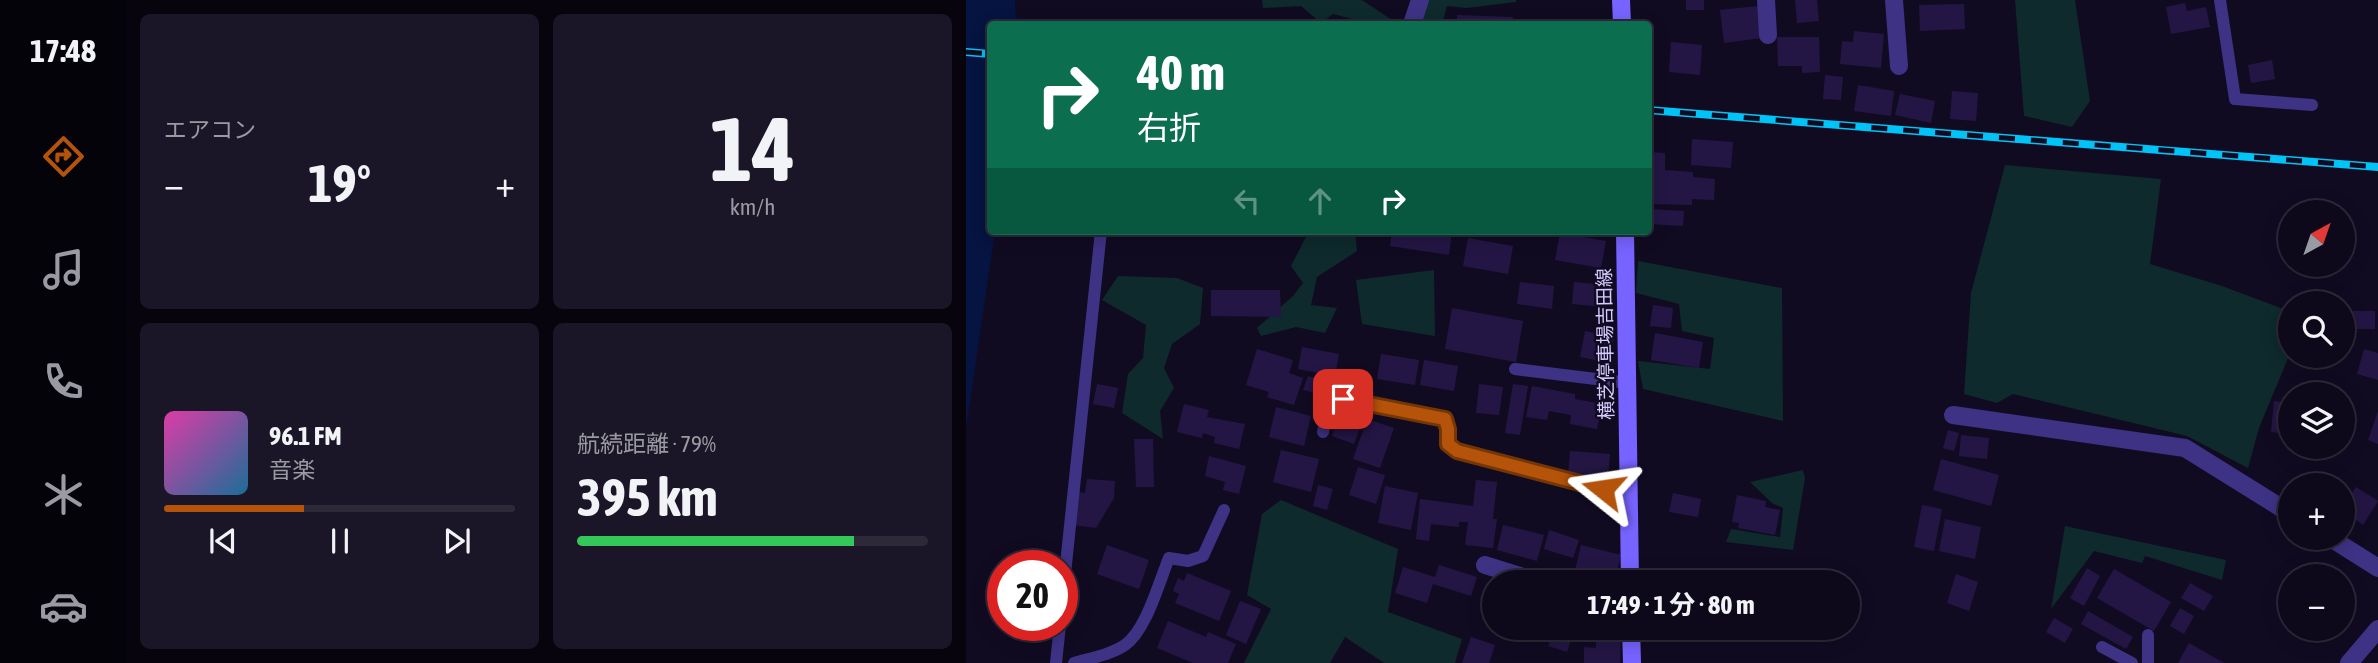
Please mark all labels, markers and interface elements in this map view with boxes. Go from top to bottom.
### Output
text: 17:48 [30,32,96,69]
text: 40 m [1137,44,1225,100]
icon: right [1022,49,1113,140]
text: 14 [710,96,795,200]
text: 右折 [1137,109,1201,146]
text: エアコン [164,117,256,143]
icon: directions [39,132,88,181]
text: 19° [308,153,371,213]
text: − [164,162,184,205]
text: + [495,162,515,205]
icon: left [1228,182,1266,220]
icon: ahead [1301,182,1339,220]
icon: right [1374,182,1412,220]
text: km/h [730,194,775,220]
north arrow [2278,200,2356,276]
map controls [2278,200,2355,641]
icon: music [39,245,88,294]
street label: 横芝停車場吉田線 [1593,268,1617,420]
button: search [2278,291,2355,368]
icon: phone [39,357,88,406]
pin [1313,369,1373,429]
icon: arrive [1324,380,1362,418]
button: layers [2278,382,2355,459]
text: 96.1 FM [269,421,342,451]
text: 航続距離 · 79% [577,431,716,457]
position arrow [1566,452,1640,526]
text: 音楽 [269,457,315,483]
text: 395 km [577,467,718,527]
icon: climate [39,470,88,519]
button: + [2278,473,2355,550]
icon: previous [204,522,242,560]
icon: pause [321,522,359,560]
icon: next [438,522,476,560]
speed limit sign: 20 [987,550,1078,641]
button: − [2278,564,2355,641]
icon: car [39,582,88,631]
text: 17:49 · 1 分 · 80 m [1587,590,1755,620]

